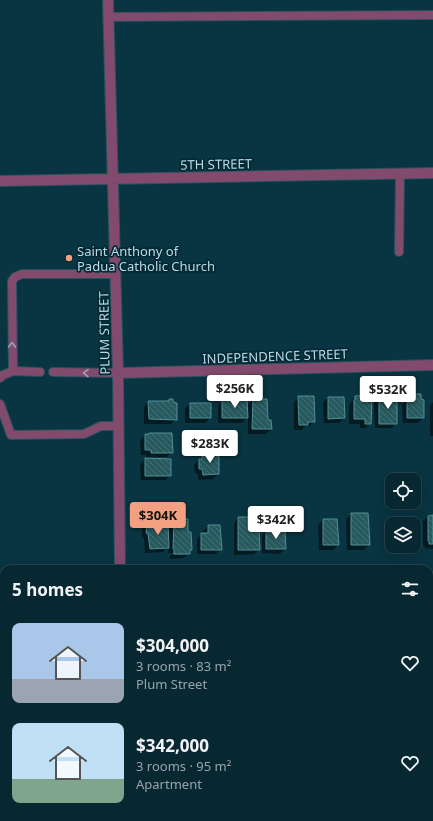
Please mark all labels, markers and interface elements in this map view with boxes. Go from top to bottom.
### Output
street label: 5TH STREET [180,154,253,174]
place label: Saint Anthony of Padua Catholic Church [77,242,215,275]
marker: Saint Anthony of Padua Catholic Church [64,253,74,263]
street label: PLUM STREET [94,290,114,375]
one-way arrow [8,342,16,348]
street label: INDEPENDENCE STREET [202,344,349,368]
one-way arrow [83,368,89,377]
pin: $256K [207,375,263,409]
pin: $532K [360,376,416,410]
text: $256K [216,379,254,397]
text: $532K [369,380,407,398]
pin: $283K [182,430,238,464]
text: $283K [191,434,229,452]
map controls [385,473,421,553]
button: locate [385,473,421,509]
pin: $304K [130,502,186,536]
text: $304K [139,506,177,524]
pin: $342K [248,506,304,540]
text: $342K [257,510,295,528]
button: layers [385,517,421,553]
text: 5 homes [12,578,83,601]
icon: filters [399,578,421,600]
text: $304,000 [136,634,209,657]
icon: home [44,639,92,687]
icon: heart [399,652,421,674]
text: 3 rooms · 83 m² [136,657,231,675]
text: Plum Street [136,675,207,693]
text: $342,000 [136,734,209,757]
icon: home [44,739,92,787]
icon: heart [399,752,421,774]
text: 3 rooms · 95 m² [136,757,231,775]
text: Apartment [136,775,202,793]

